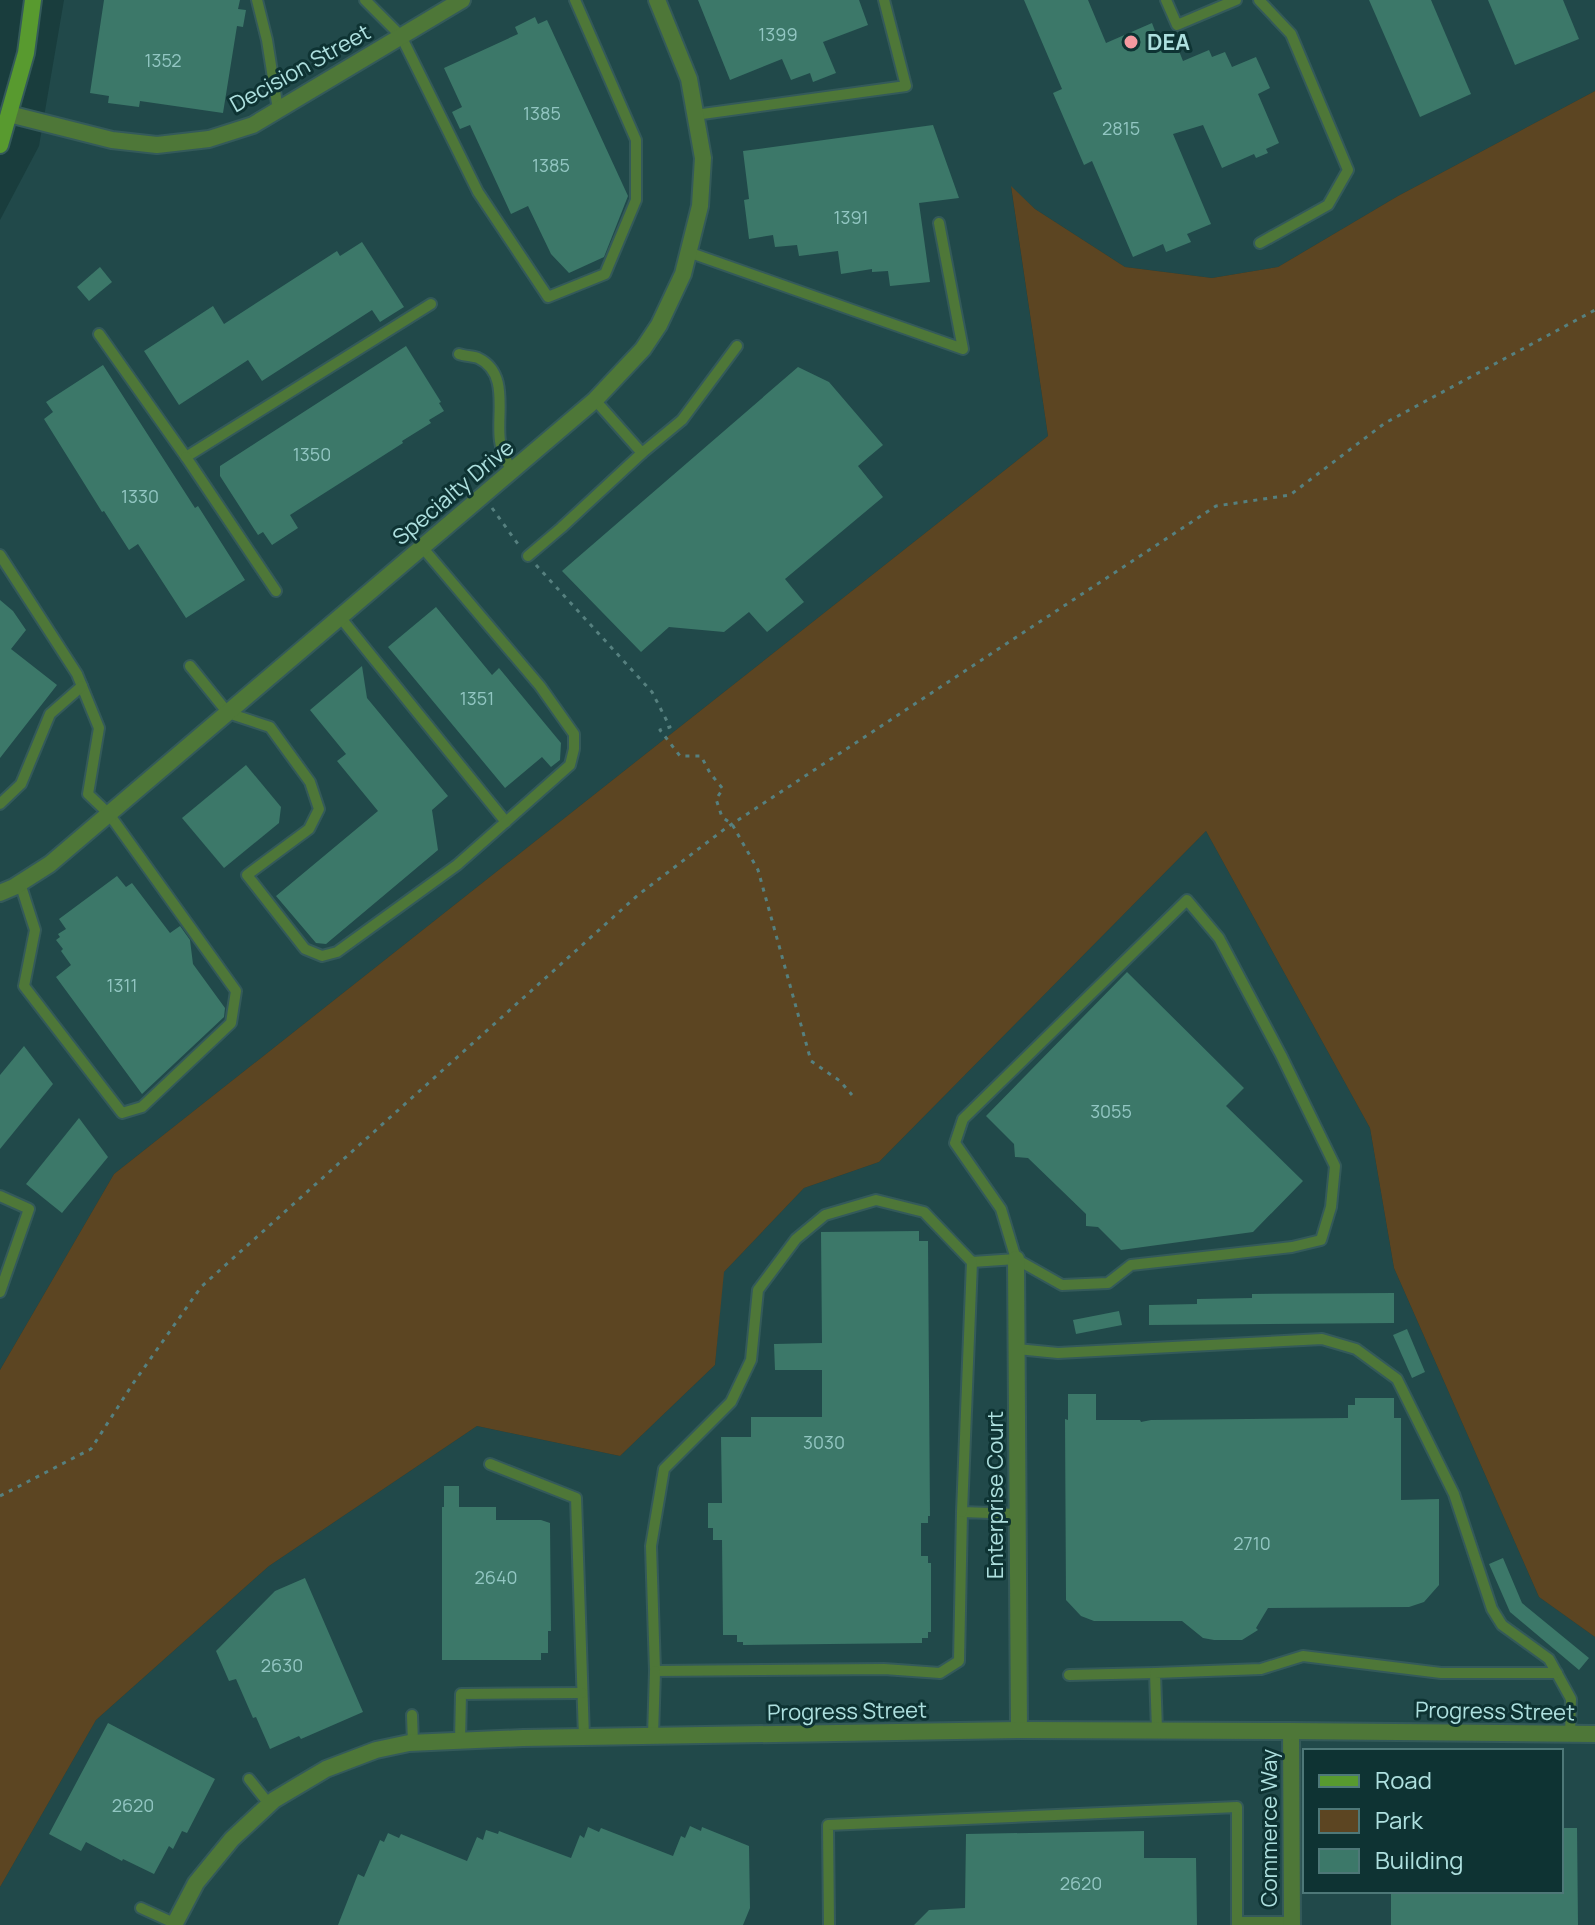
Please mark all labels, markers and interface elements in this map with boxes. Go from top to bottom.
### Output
street label: Decision Street [224,17,376,119]
house number: 1399 [758,22,798,46]
place label: DEA [1147,27,1190,57]
marker: DEA [1122,33,1140,51]
house number: 1352 [144,48,182,72]
house number: 1385 [523,101,561,125]
house number: 2815 [1102,116,1140,140]
house number: 1385 [532,153,570,177]
house number: 1391 [833,205,869,229]
street label: Specialty Drive [386,432,520,552]
house number: 1350 [293,442,331,466]
house number: 1330 [121,484,159,508]
house number: 1351 [460,686,494,710]
house number: 1311 [106,973,138,997]
house number: 3055 [1090,1099,1132,1123]
street label: Enterprise Court [980,1411,1010,1579]
house number: 3030 [803,1430,845,1454]
house number: 2710 [1233,1531,1271,1555]
house number: 2640 [474,1565,518,1589]
house number: 2630 [261,1653,303,1677]
street label: Progress Street [767,1695,927,1727]
street label: Progress Street [1415,1695,1575,1727]
street label: Commerce Way [1254,1748,1284,1907]
legend [1303,1749,1563,1893]
text: Road [1375,1763,1432,1796]
house number: 2620 [112,1793,154,1817]
text: Park [1375,1803,1424,1836]
text: Building [1375,1843,1463,1876]
house number: 2620 [1060,1871,1102,1895]

